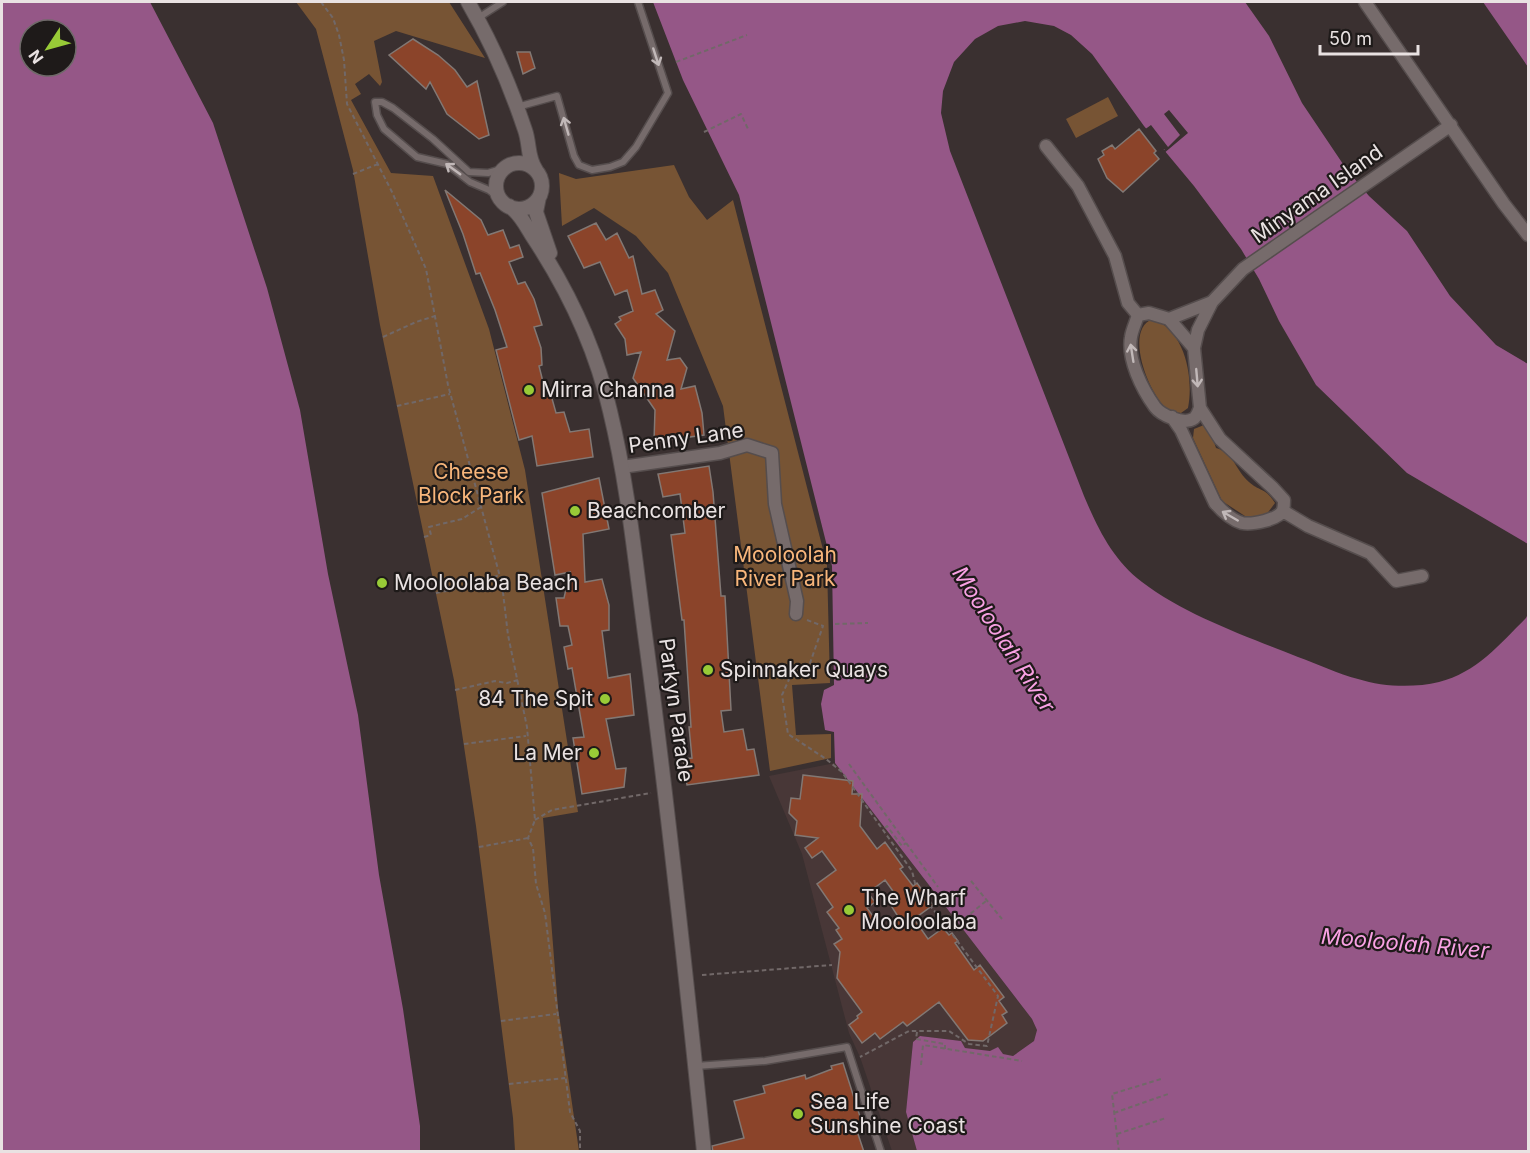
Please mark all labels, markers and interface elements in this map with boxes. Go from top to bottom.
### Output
north arrow [18,18,78,78]
scale bar [1320,18,1418,56]
text: 50 m [1329,28,1372,49]
text: N [24,46,48,68]
one-way arrow [651,47,662,66]
one-way arrow [560,117,571,136]
street label: Minyama Island [1246,139,1387,248]
one-way arrow [445,162,461,175]
one-way arrow [1127,343,1138,363]
one-way arrow [1192,367,1203,387]
place label: Mirra Channa [541,377,675,402]
marker: Mirra Channa [522,383,536,397]
street label: Penny Lane [627,417,745,458]
park label: Cheese Block Park [418,459,524,508]
place label: Beachcomber [587,498,725,523]
marker: Beachcomber [568,504,582,518]
one-way arrow [1222,510,1239,522]
park label: Mooloolah River Park [733,542,837,591]
water label: Mooloolah River [947,561,1061,717]
place label: Mooloolaba Beach [394,570,578,595]
marker: Mooloolaba Beach [375,576,389,590]
street label: Parkyn Parade [654,636,699,784]
place label: Spinnaker Quays [720,657,888,682]
marker: Spinnaker Quays [701,663,715,677]
place label: 84 The Spit [478,686,593,711]
marker: 84 The Spit [598,692,612,706]
place label: La Mer [513,740,582,765]
marker: La Mer [587,746,601,760]
place label: The Wharf Mooloolaba [861,885,977,934]
marker: The Wharf Mooloolaba [842,903,856,917]
water label: Mooloolah River [1320,923,1491,963]
place label: Sea Life Sunshine Coast [810,1089,965,1138]
marker: Sea Life Sunshine Coast [791,1107,805,1121]

